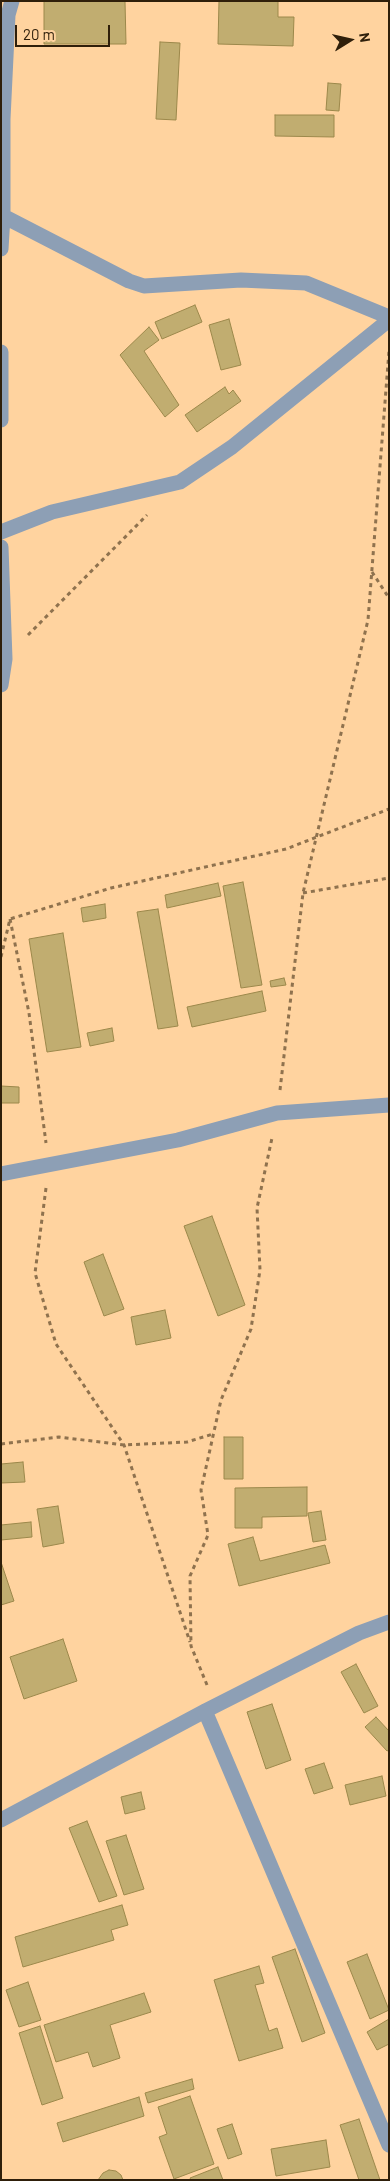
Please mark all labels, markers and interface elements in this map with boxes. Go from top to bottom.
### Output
scale bar [18,15,112,47]
north arrow [325,15,375,65]
text: 20 m [23,25,55,43]
text: N [356,31,374,43]

